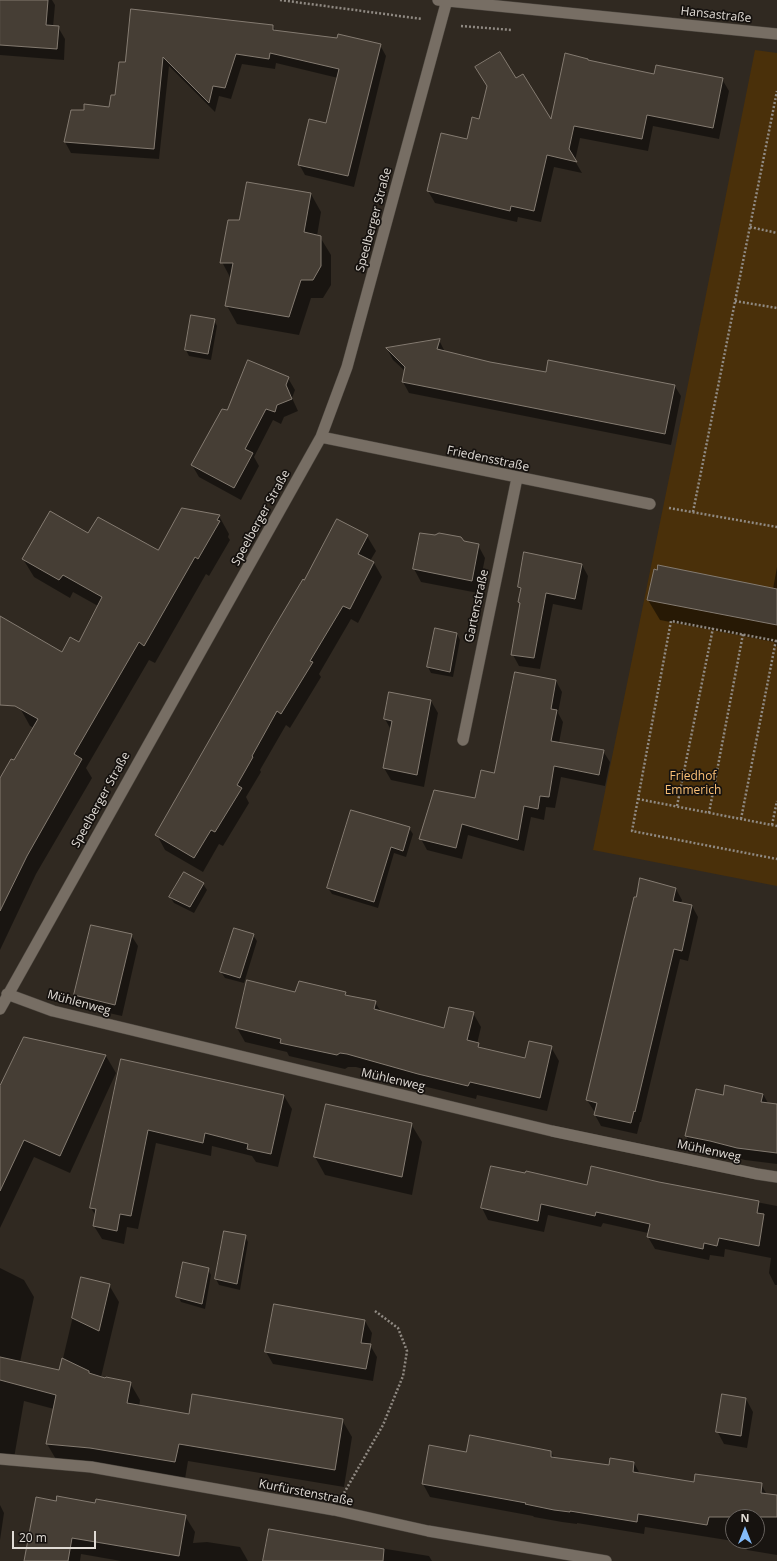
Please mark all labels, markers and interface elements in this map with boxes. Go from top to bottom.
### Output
street label: Hansastraße [680,4,752,26]
street label: Speelberger Straße [353,166,395,274]
street label: Friedensstraße [446,443,530,475]
street label: Speelberger Straße [229,468,293,568]
street label: Gartenstraße [462,568,492,644]
street label: Speelberger Straße [69,750,133,850]
park label: Friedhof Emmerich [665,770,721,798]
street label: Mühlenweg [46,988,112,1018]
street label: Mühlenweg [360,1066,426,1094]
street label: Mühlenweg [676,1137,742,1165]
street label: Kurfürstenstraße [258,1477,354,1509]
north arrow [725,1509,765,1549]
text: N [741,1510,749,1525]
scale bar [14,1523,98,1549]
text: 20 m [19,1529,47,1546]

